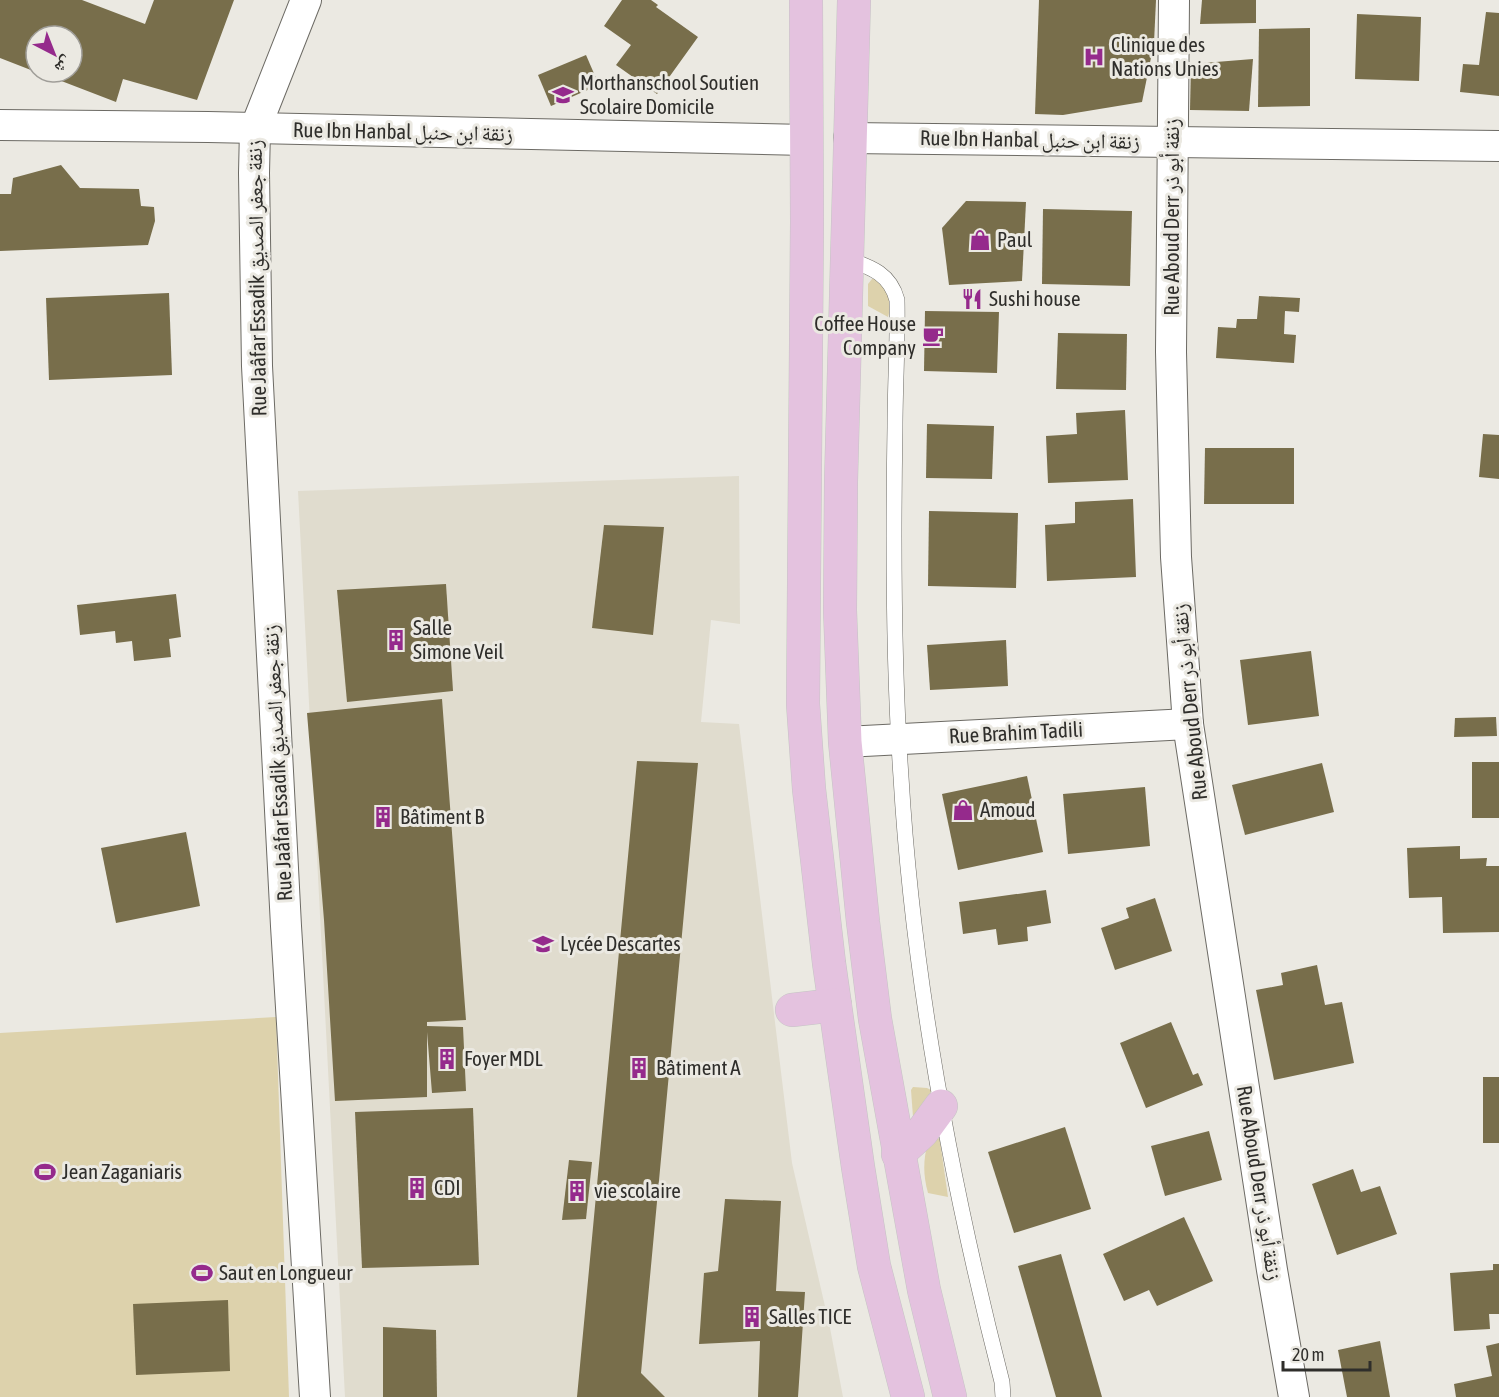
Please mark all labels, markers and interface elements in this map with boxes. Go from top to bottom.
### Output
north arrow [24,24,84,84]
place label: Clinique des Nations Unies [1111,32,1219,80]
hospital icon: Clinique des Nations Unies [1082,45,1106,69]
text: ش [51,52,76,78]
place label: Morthanschool Soutien Scolaire Domicile [580,70,759,118]
school or university icon: Morthanschool Soutien Scolaire Domicile [551,83,575,107]
street label: Rue Ibn Hanbal زنقة ابن حنبل [293,117,513,147]
street label: Rue Aboud Derr زنقة أبو ذر [1159,118,1184,316]
street label: Rue Ibn Hanbal زنقة ابن حنبل [920,125,1140,155]
street label: Rue Jaâfar Essadik زنقة جعفر الصديق [242,139,272,417]
place label: Paul [997,227,1033,251]
shop icon: Paul [968,228,992,252]
place label: Sushi house [989,286,1080,310]
restaurant icon: Sushi house [960,287,984,311]
place label: Coffee House Company [814,311,916,359]
cafe icon: Coffee House Company [921,324,945,348]
street label: Rue Aboud Derr زنقة أبو ذر [1167,603,1212,801]
place label: Salle Simone Veil [413,615,504,663]
street label: Rue Jaâfar Essadik زنقة جعفر الصديق [258,624,298,902]
building icon: Salle Simone Veil [384,628,408,652]
street label: Rue Brahim Tadili [948,717,1084,747]
place label: Amoud [980,797,1035,821]
shop icon: Amoud [951,798,975,822]
place label: Bâtiment B [400,804,484,828]
building icon: Bâtiment B [371,805,395,829]
place label: Lycée Descartes [560,931,681,955]
school or university icon: Lycée Descartes [531,932,555,956]
place label: Foyer MDL [464,1046,543,1070]
building icon: Foyer MDL [435,1047,459,1071]
place label: Bâtiment A [656,1055,741,1079]
building icon: Bâtiment A [627,1056,651,1080]
street label: Rue Aboud Derr زنقة أبو ذر [1232,1084,1287,1282]
place label: Jean Zaganiaris [62,1159,182,1183]
sports icon: Jean Zaganiaris [33,1160,57,1184]
place label: CDI [434,1175,461,1199]
building icon: CDI [405,1176,429,1200]
place label: vie scolaire [594,1178,681,1202]
building icon: vie scolaire [565,1179,589,1203]
place label: Saut en Longueur [219,1260,353,1284]
sports icon: Saut en Longueur [190,1261,214,1285]
place label: Salles TICE [769,1304,851,1328]
building icon: Salles TICE [740,1305,764,1329]
scale bar [1283,1334,1370,1372]
text: 20 m [1292,1344,1324,1365]

